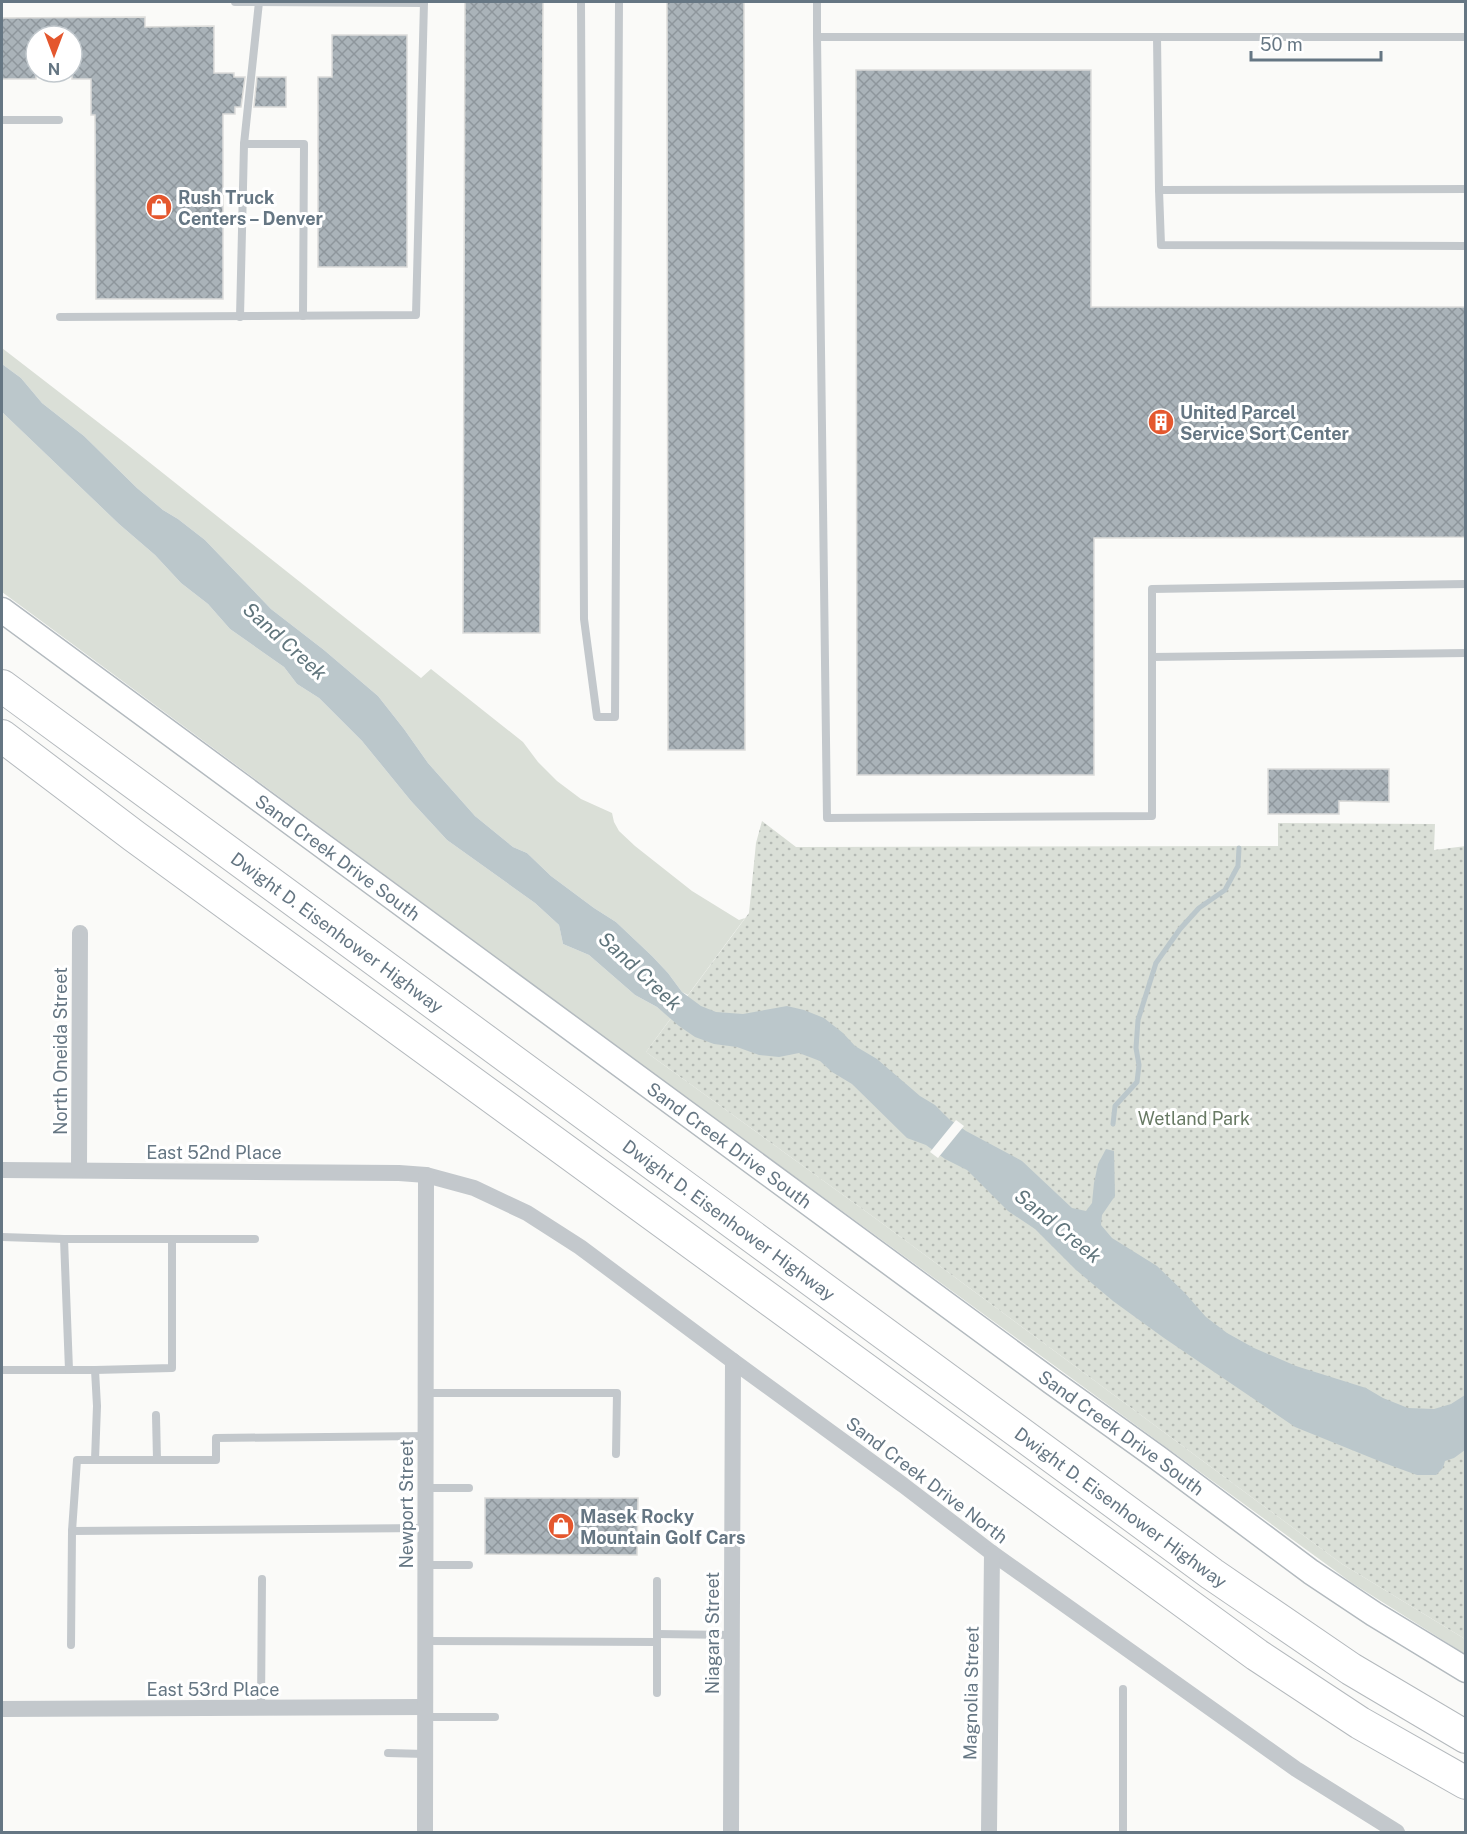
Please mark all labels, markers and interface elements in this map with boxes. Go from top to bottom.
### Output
north arrow [24,24,84,84]
scale bar [1251,24,1382,62]
text: 50 m [1260,34,1303,55]
text: N [48,59,60,78]
place label: Rush Truck Centers – Denver [178,187,324,229]
shop icon: Rush Truck Centers – Denver [144,192,174,222]
place label: United Parcel Service Sort Center [1180,402,1350,444]
building icon: United Parcel Service Sort Center [1146,407,1176,437]
water label: Sand Creek [238,597,332,685]
street label: Sand Creek Drive South [252,790,424,924]
street label: Dwight D. Eisenhower Highway [227,847,448,1017]
water label: Sand Creek [594,927,687,1016]
street label: North Oneida Street [50,967,71,1135]
street label: Sand Creek Drive South [643,1077,816,1212]
park label: Wetland Park [1138,1108,1250,1129]
street label: Dwight D. Eisenhower Highway [619,1135,840,1305]
street label: East 52nd Place [146,1142,282,1163]
water label: Sand Creek [1010,1184,1106,1268]
street label: Sand Creek Drive South [1035,1365,1208,1499]
street label: Sand Creek Drive North [842,1412,1012,1548]
street label: Dwight D. Eisenhower Highway [1011,1422,1231,1592]
street label: Newport Street [396,1439,417,1569]
place label: Masek Rocky Mountain Golf Cars [580,1506,745,1548]
shop icon: Masek Rocky Mountain Golf Cars [546,1511,576,1541]
street label: Niagara Street [702,1572,723,1694]
street label: Magnolia Street [959,1626,983,1760]
street label: East 53rd Place [147,1679,279,1700]

